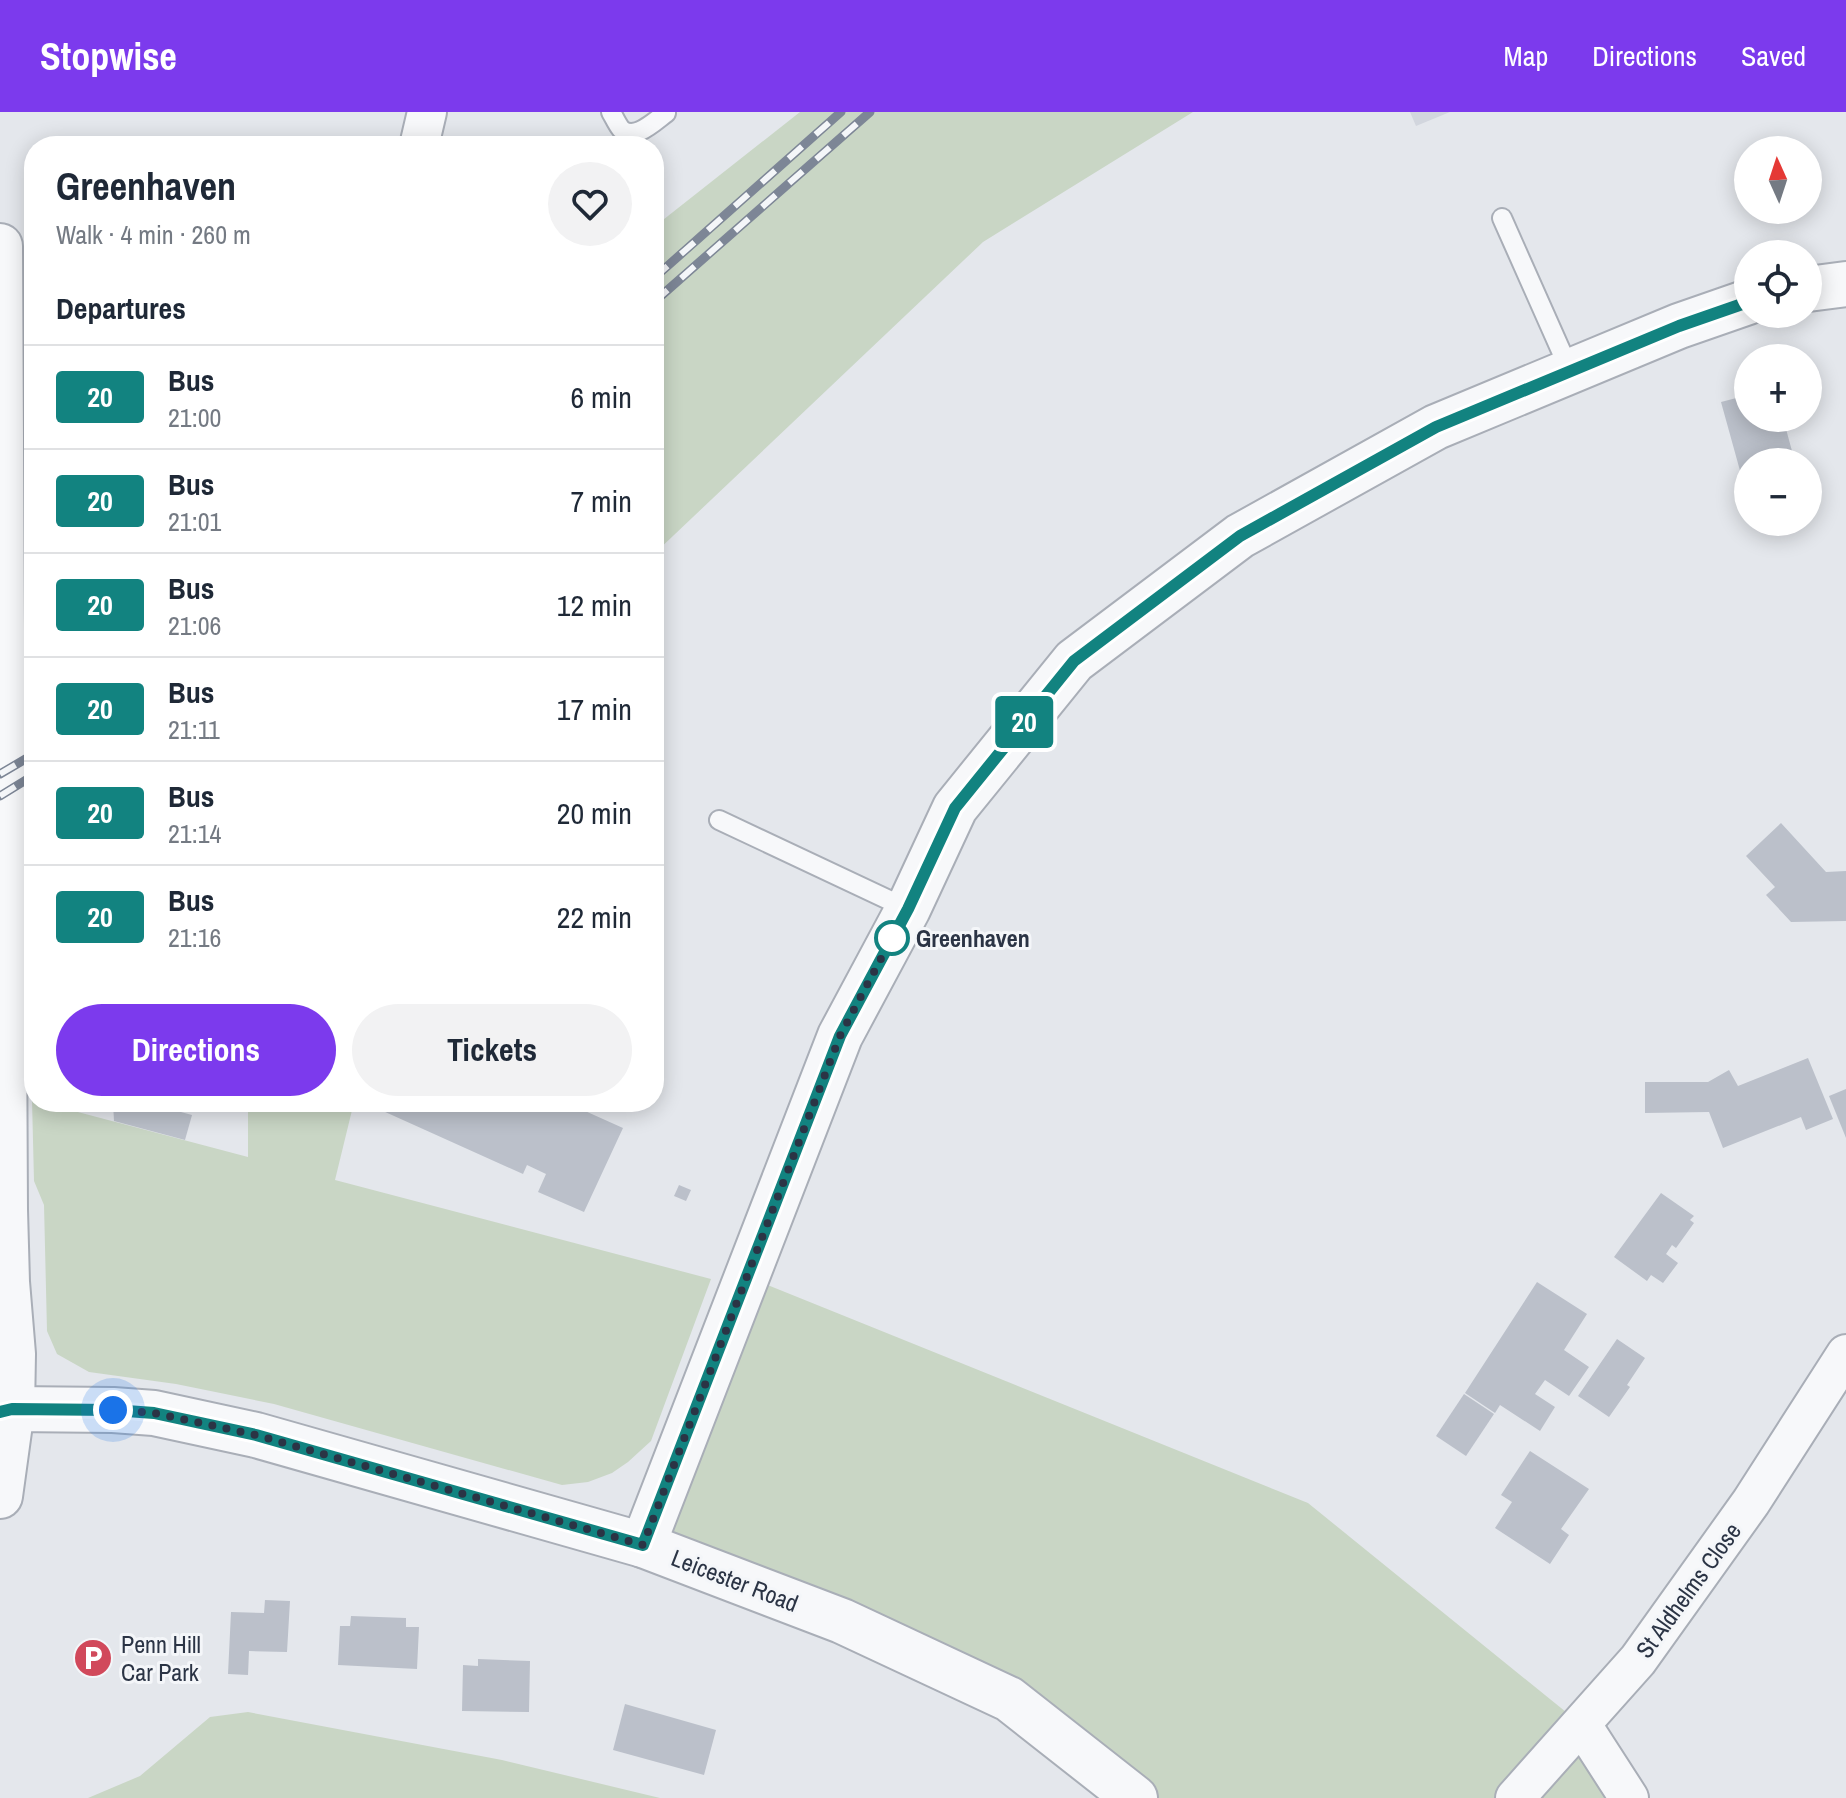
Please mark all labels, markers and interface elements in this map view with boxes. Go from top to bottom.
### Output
text: Stopwise [40,31,177,82]
text: Map [1504,37,1548,75]
text: Directions [1592,37,1697,75]
text: Saved [1741,37,1806,75]
north arrow [1734,136,1822,224]
map controls [1734,136,1822,536]
text: Greenhaven [56,161,236,212]
button: heart [548,162,632,246]
text: Walk · 4 min · 260 m [56,217,251,252]
button: locate [1734,240,1822,328]
text: Departures [56,288,186,328]
button: + [1734,344,1822,432]
text: Bus [168,360,214,400]
text: 6 min [570,377,632,417]
text: 20 [87,378,113,416]
text: 21:00 [168,400,221,435]
button: − [1734,448,1822,536]
text: Bus [168,464,214,504]
text: 7 min [570,481,632,521]
text: 20 [87,482,113,520]
text: 21:01 [168,504,221,539]
text: Bus [168,568,214,608]
text: 12 min [557,585,632,625]
text: 20 [87,586,113,624]
text: 21:06 [168,608,221,643]
text: Bus [168,672,214,712]
text: 17 min [557,689,632,729]
text: 20 [87,690,113,728]
line badge: 20 [988,696,1060,748]
text: 20 [1011,703,1037,741]
text: 21:11 [168,712,220,747]
text: Bus [168,776,214,816]
text: 20 min [557,793,632,833]
text: 20 [87,794,113,832]
text: 21:14 [168,816,221,851]
text: Bus [168,880,214,920]
text: 22 min [557,897,632,937]
text: 20 [87,898,113,936]
text: 21:16 [168,920,221,955]
marker: Greenhaven [875,921,909,955]
place label: Greenhaven [916,922,1030,954]
button: Directions [56,1004,336,1096]
button: Tickets [352,1004,632,1096]
your location [93,1390,133,1430]
street label: St Aldhelms Close [1628,1516,1748,1664]
street label: Leicester Road [667,1541,803,1619]
place label: Penn Hill Car Park [121,1628,201,1688]
parking icon: Penn Hill Car Park [72,1637,114,1679]

